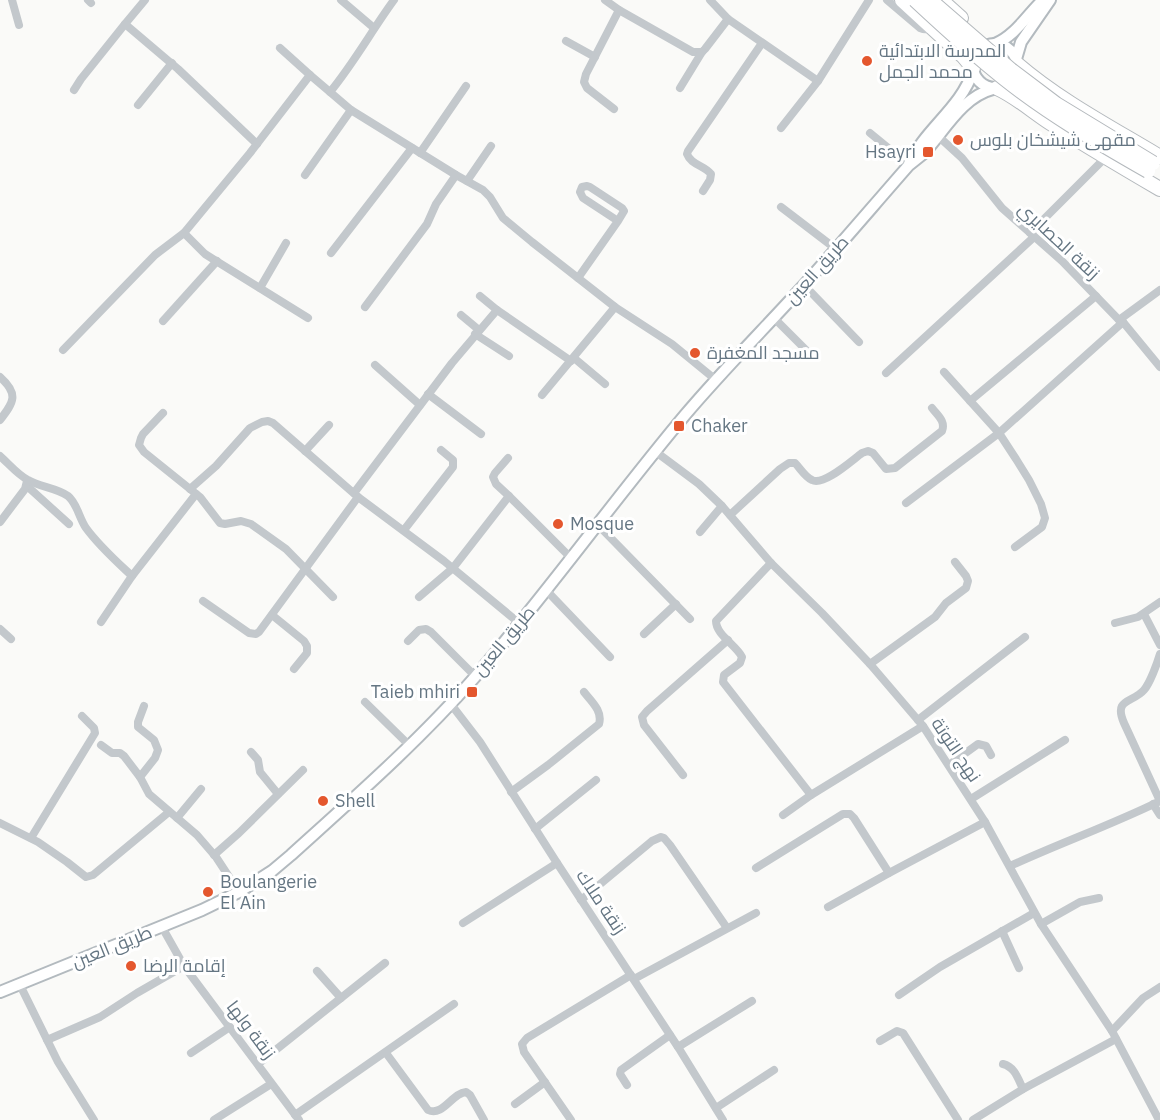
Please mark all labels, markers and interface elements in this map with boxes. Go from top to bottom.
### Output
place label: المدرسة الابتدائية محمد الجمل [879,39,1006,83]
marker: المدرسة الابتدائية محمد الجمل [860,54,874,68]
place label: مقهى شيشخان بلوس [970,128,1136,151]
marker: مقهى شيشخان بلوس [951,133,965,147]
place label: Hsayri [865,140,916,163]
marker: Hsayri [921,145,935,159]
street label: زنقة الحصايري [1012,197,1105,286]
street label: طريق العين [780,231,854,309]
place label: مسجد المغفرة [707,341,820,364]
marker: مسجد المغفرة [688,346,702,360]
place label: Chaker [691,414,748,437]
marker: Chaker [672,419,686,433]
place label: Mosque [570,512,634,535]
marker: Mosque [551,517,565,531]
street label: طريق العين [468,601,540,681]
place label: Taieb mhiri [371,680,460,703]
marker: Taieb mhiri [465,685,479,699]
street label: نهج التوتة [926,713,986,787]
place label: Shell [335,789,375,812]
marker: Shell [316,794,330,808]
street label: زنقة ملاك [571,865,631,939]
place label: Boulangerie El Ain [220,870,317,914]
marker: Boulangerie El Ain [201,885,215,899]
street label: طريق العين [68,920,156,974]
place label: إقامة الرضا [143,954,226,977]
marker: إقامة الرضا [124,959,138,973]
street label: زنقة ولها [222,996,281,1064]

